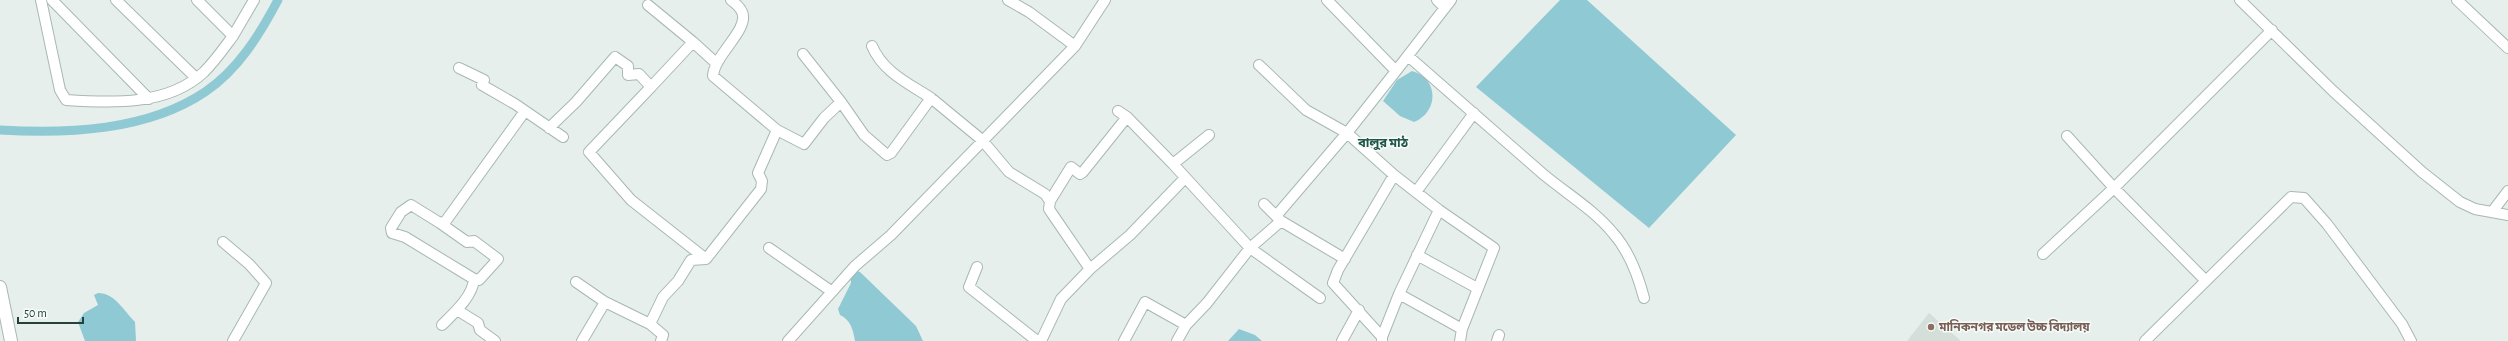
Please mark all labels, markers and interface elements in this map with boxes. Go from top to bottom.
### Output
district label: বালুর মাঠ [1357,135,1409,151]
scale bar [18,299,83,325]
text: 50 m [24,307,47,319]
place label: মানিকনগর মডেল উচ্চ বিদ্যালয় [1938,319,2090,333]
marker: মানিকনগর মডেল উচ্চ বিদ্যালয় [1926,322,1936,332]

